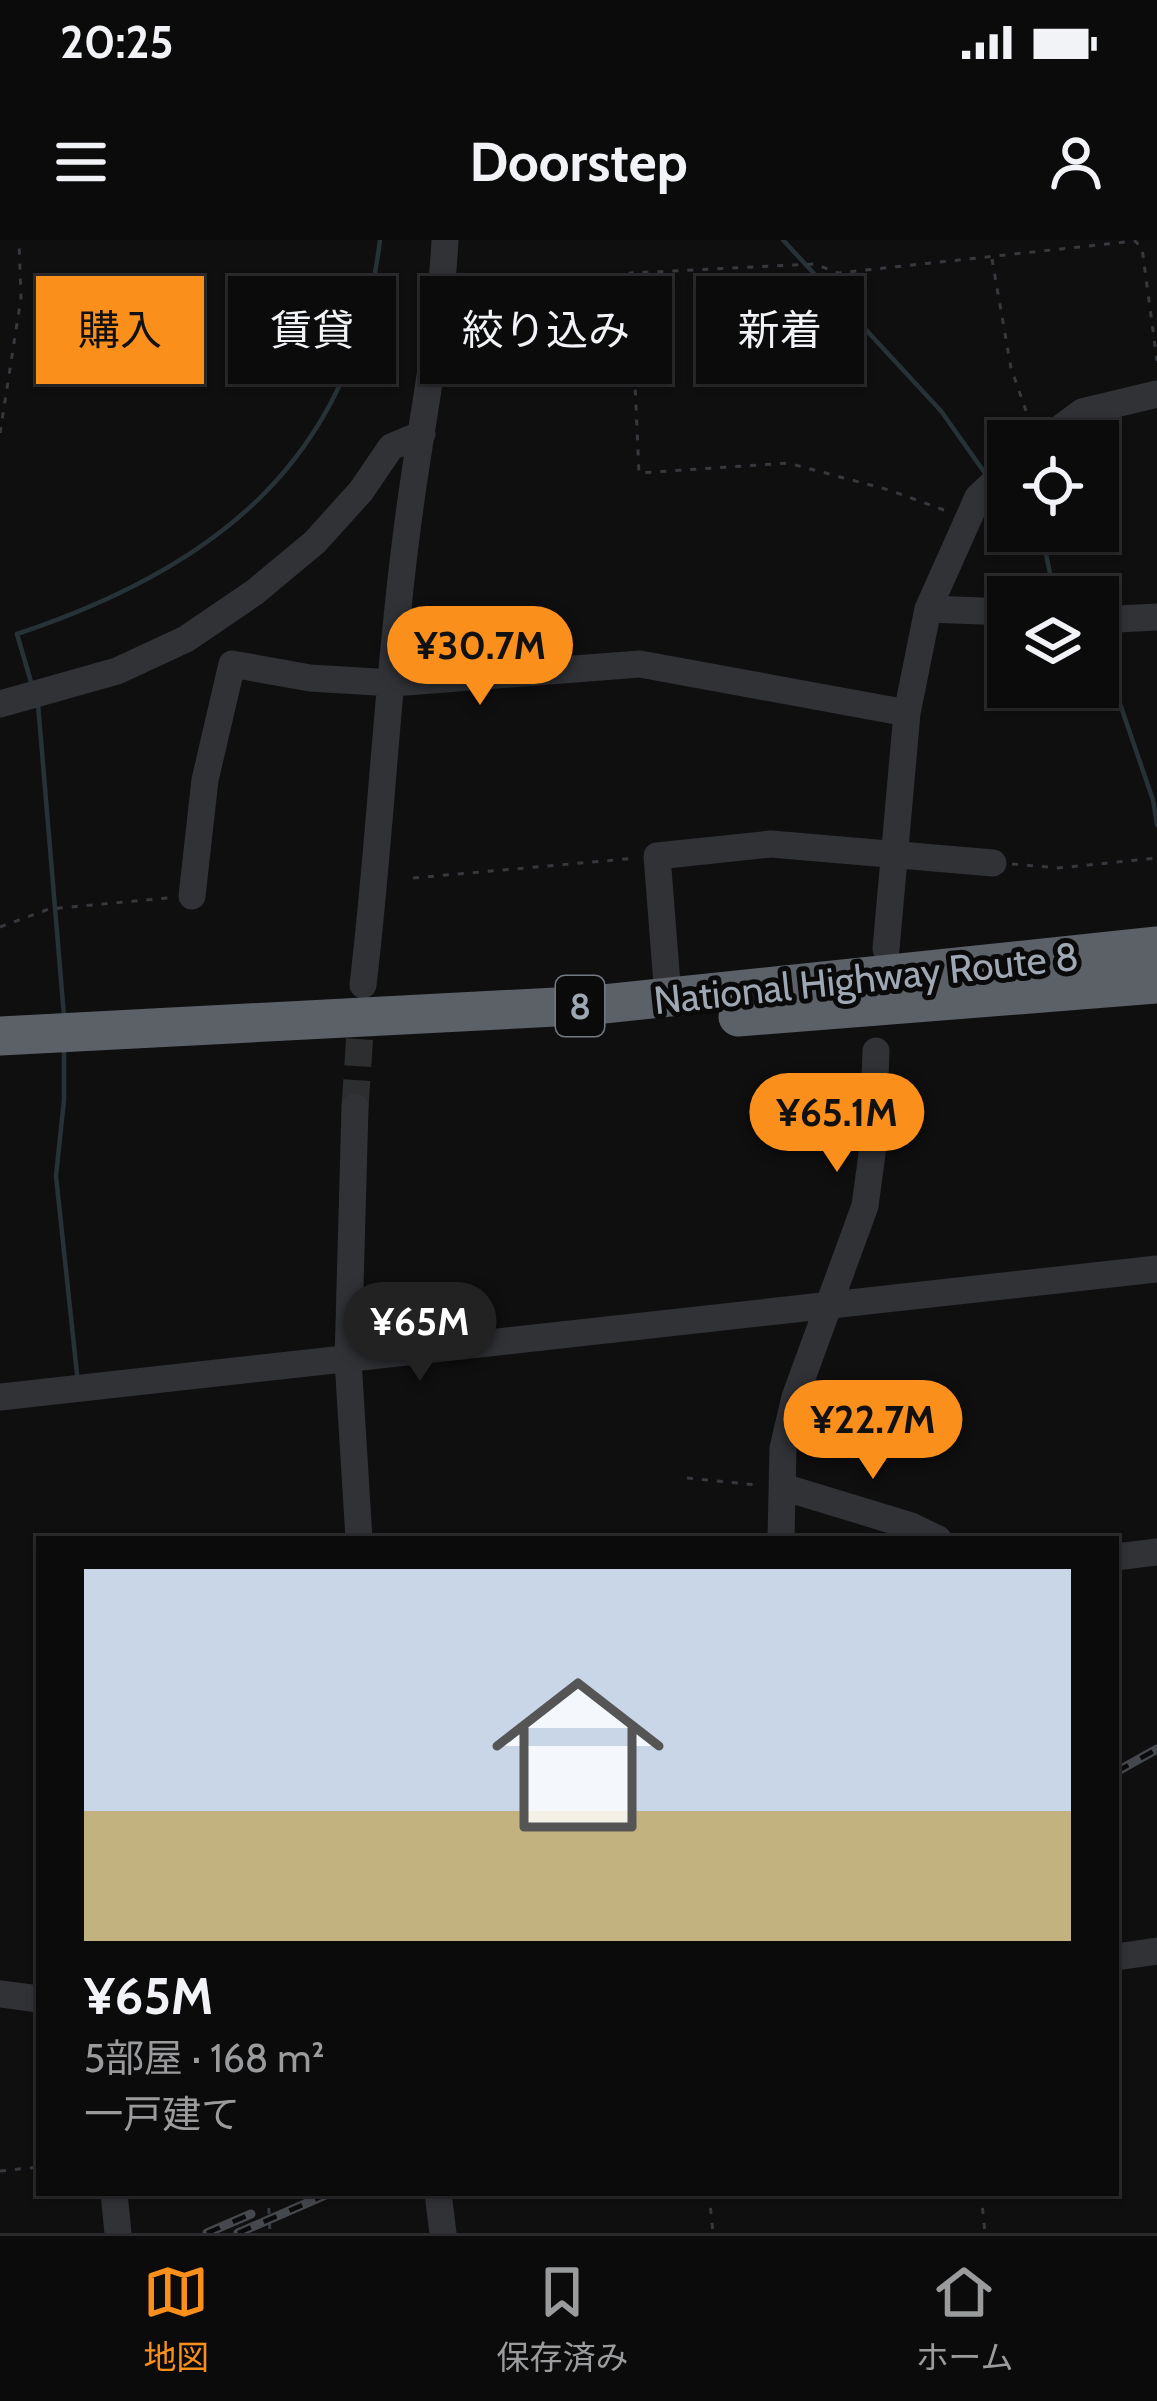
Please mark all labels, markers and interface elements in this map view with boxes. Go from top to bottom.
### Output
text: 20:25 [60,15,174,69]
icon: menu [48,129,114,195]
text: Doorstep [469,129,688,195]
icon: person [1043,129,1109,195]
chip: 購入 [36,276,204,384]
chip: 賃貸 [228,276,396,384]
chip: 絞り込み [420,276,672,384]
chip: 新着 [696,276,864,384]
map controls [987,420,1119,708]
button: locate [987,420,1119,552]
button: layers [987,576,1119,708]
pin: ¥30.7M [382,606,578,708]
text: ¥30.7M [414,621,546,669]
street label: National Highway Route 8 [651,932,1081,1024]
road number: 8 [556,976,604,1036]
pin: ¥65.1M [739,1073,935,1175]
text: ¥65.1M [776,1088,898,1136]
pin: ¥65M [349,1282,491,1384]
text: ¥65M [371,1297,469,1345]
pin: ¥22.7M [775,1380,971,1482]
text: ¥22.7M [810,1395,936,1443]
icon: home [470,1647,686,1863]
text: ¥65M [84,1965,213,2027]
text: 5部屋 · 168 m² [84,2034,324,2082]
text: 一戸建て [84,2090,240,2138]
tab: 地図 [143,2259,209,2379]
tab: 保存済み [496,2259,628,2379]
tab: ホーム [915,2259,1013,2379]

